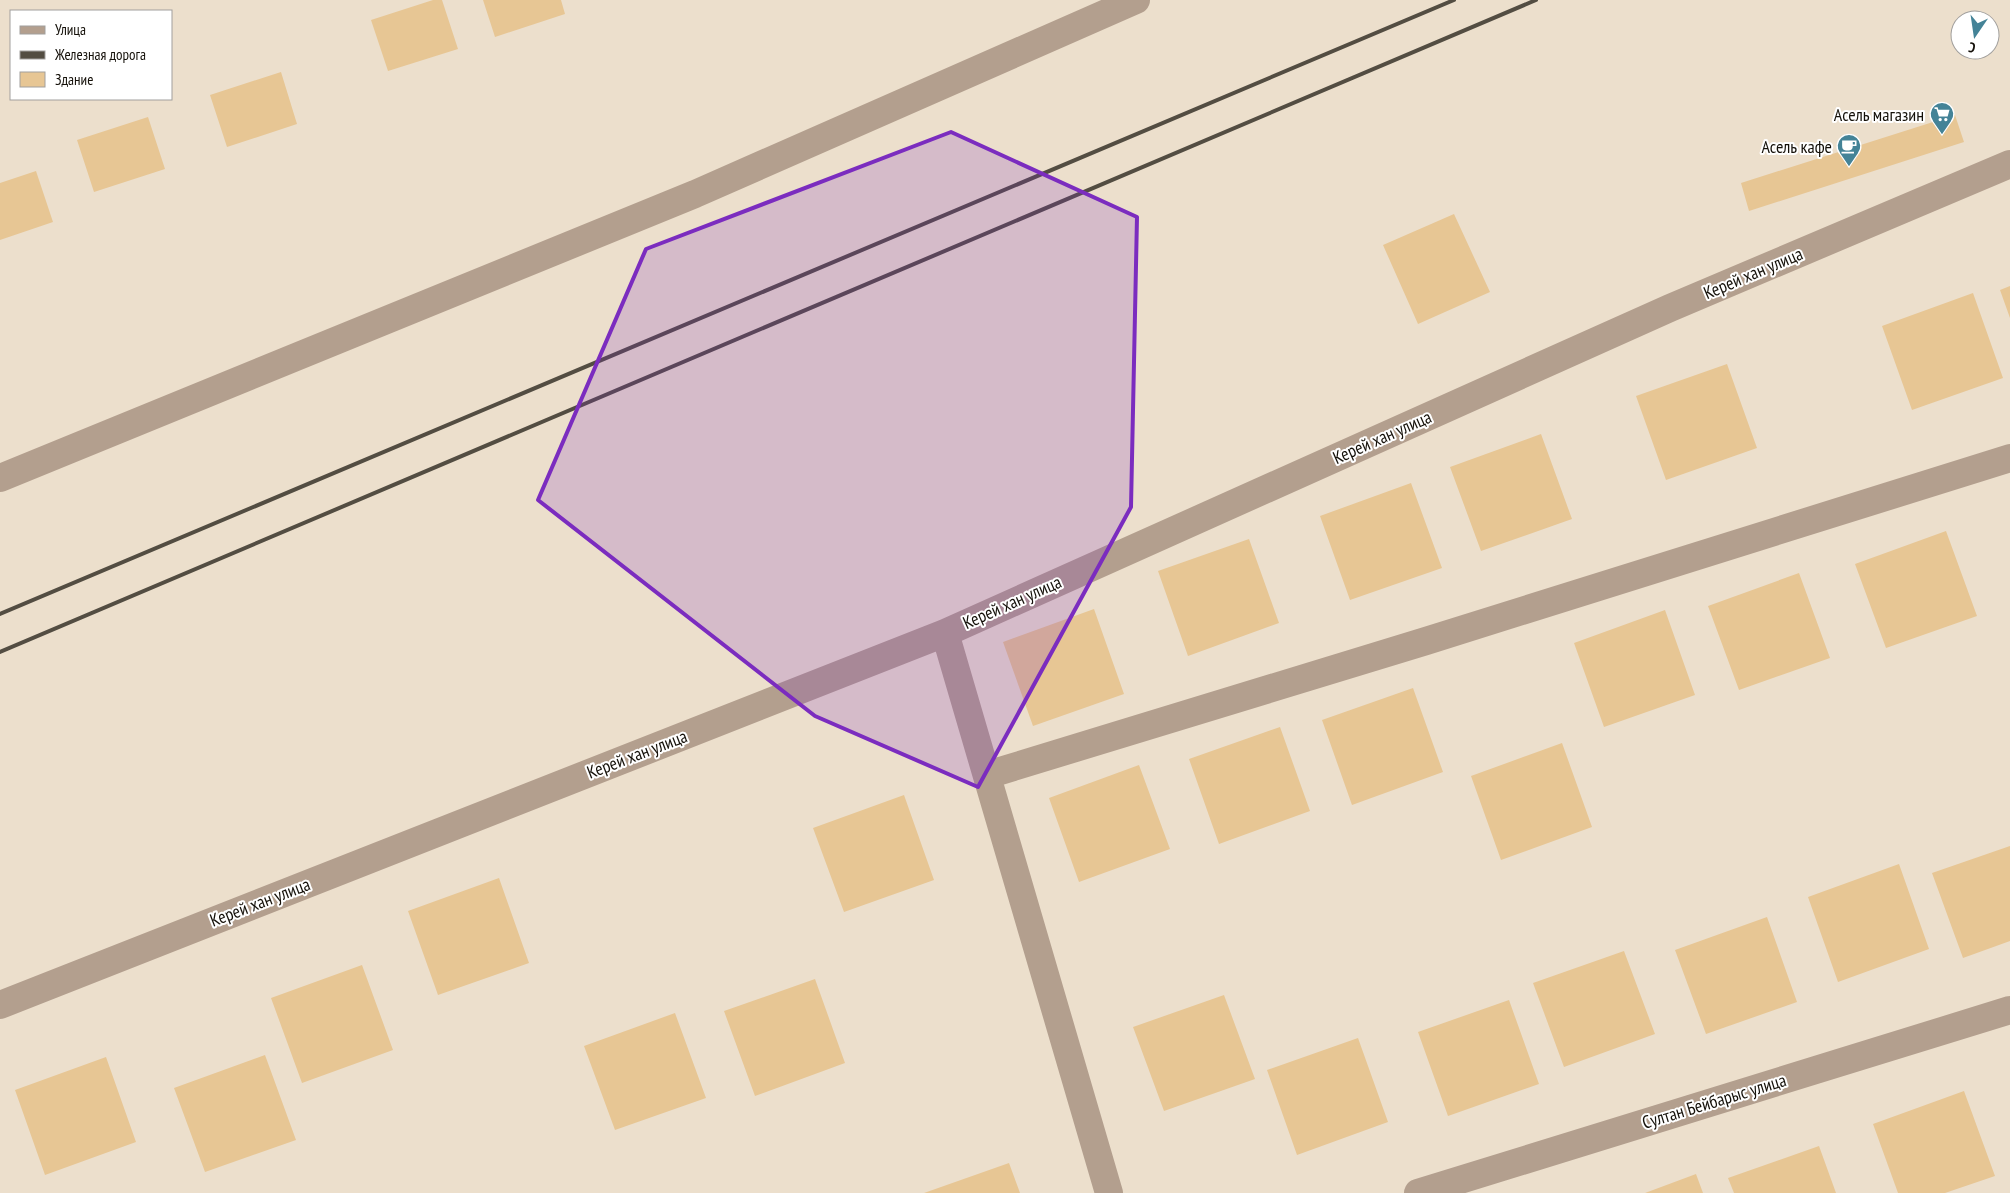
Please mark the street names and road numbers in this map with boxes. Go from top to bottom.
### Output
street label: Керей хан улица [1700,242,1806,304]
street label: Керей хан улица [1329,405,1435,469]
street label: Керей хан улица [959,570,1065,634]
street label: Керей хан улица [584,724,690,784]
street label: Керей хан улица [207,872,313,932]
street label: Султан Бейбарыс улица [1639,1068,1789,1134]

